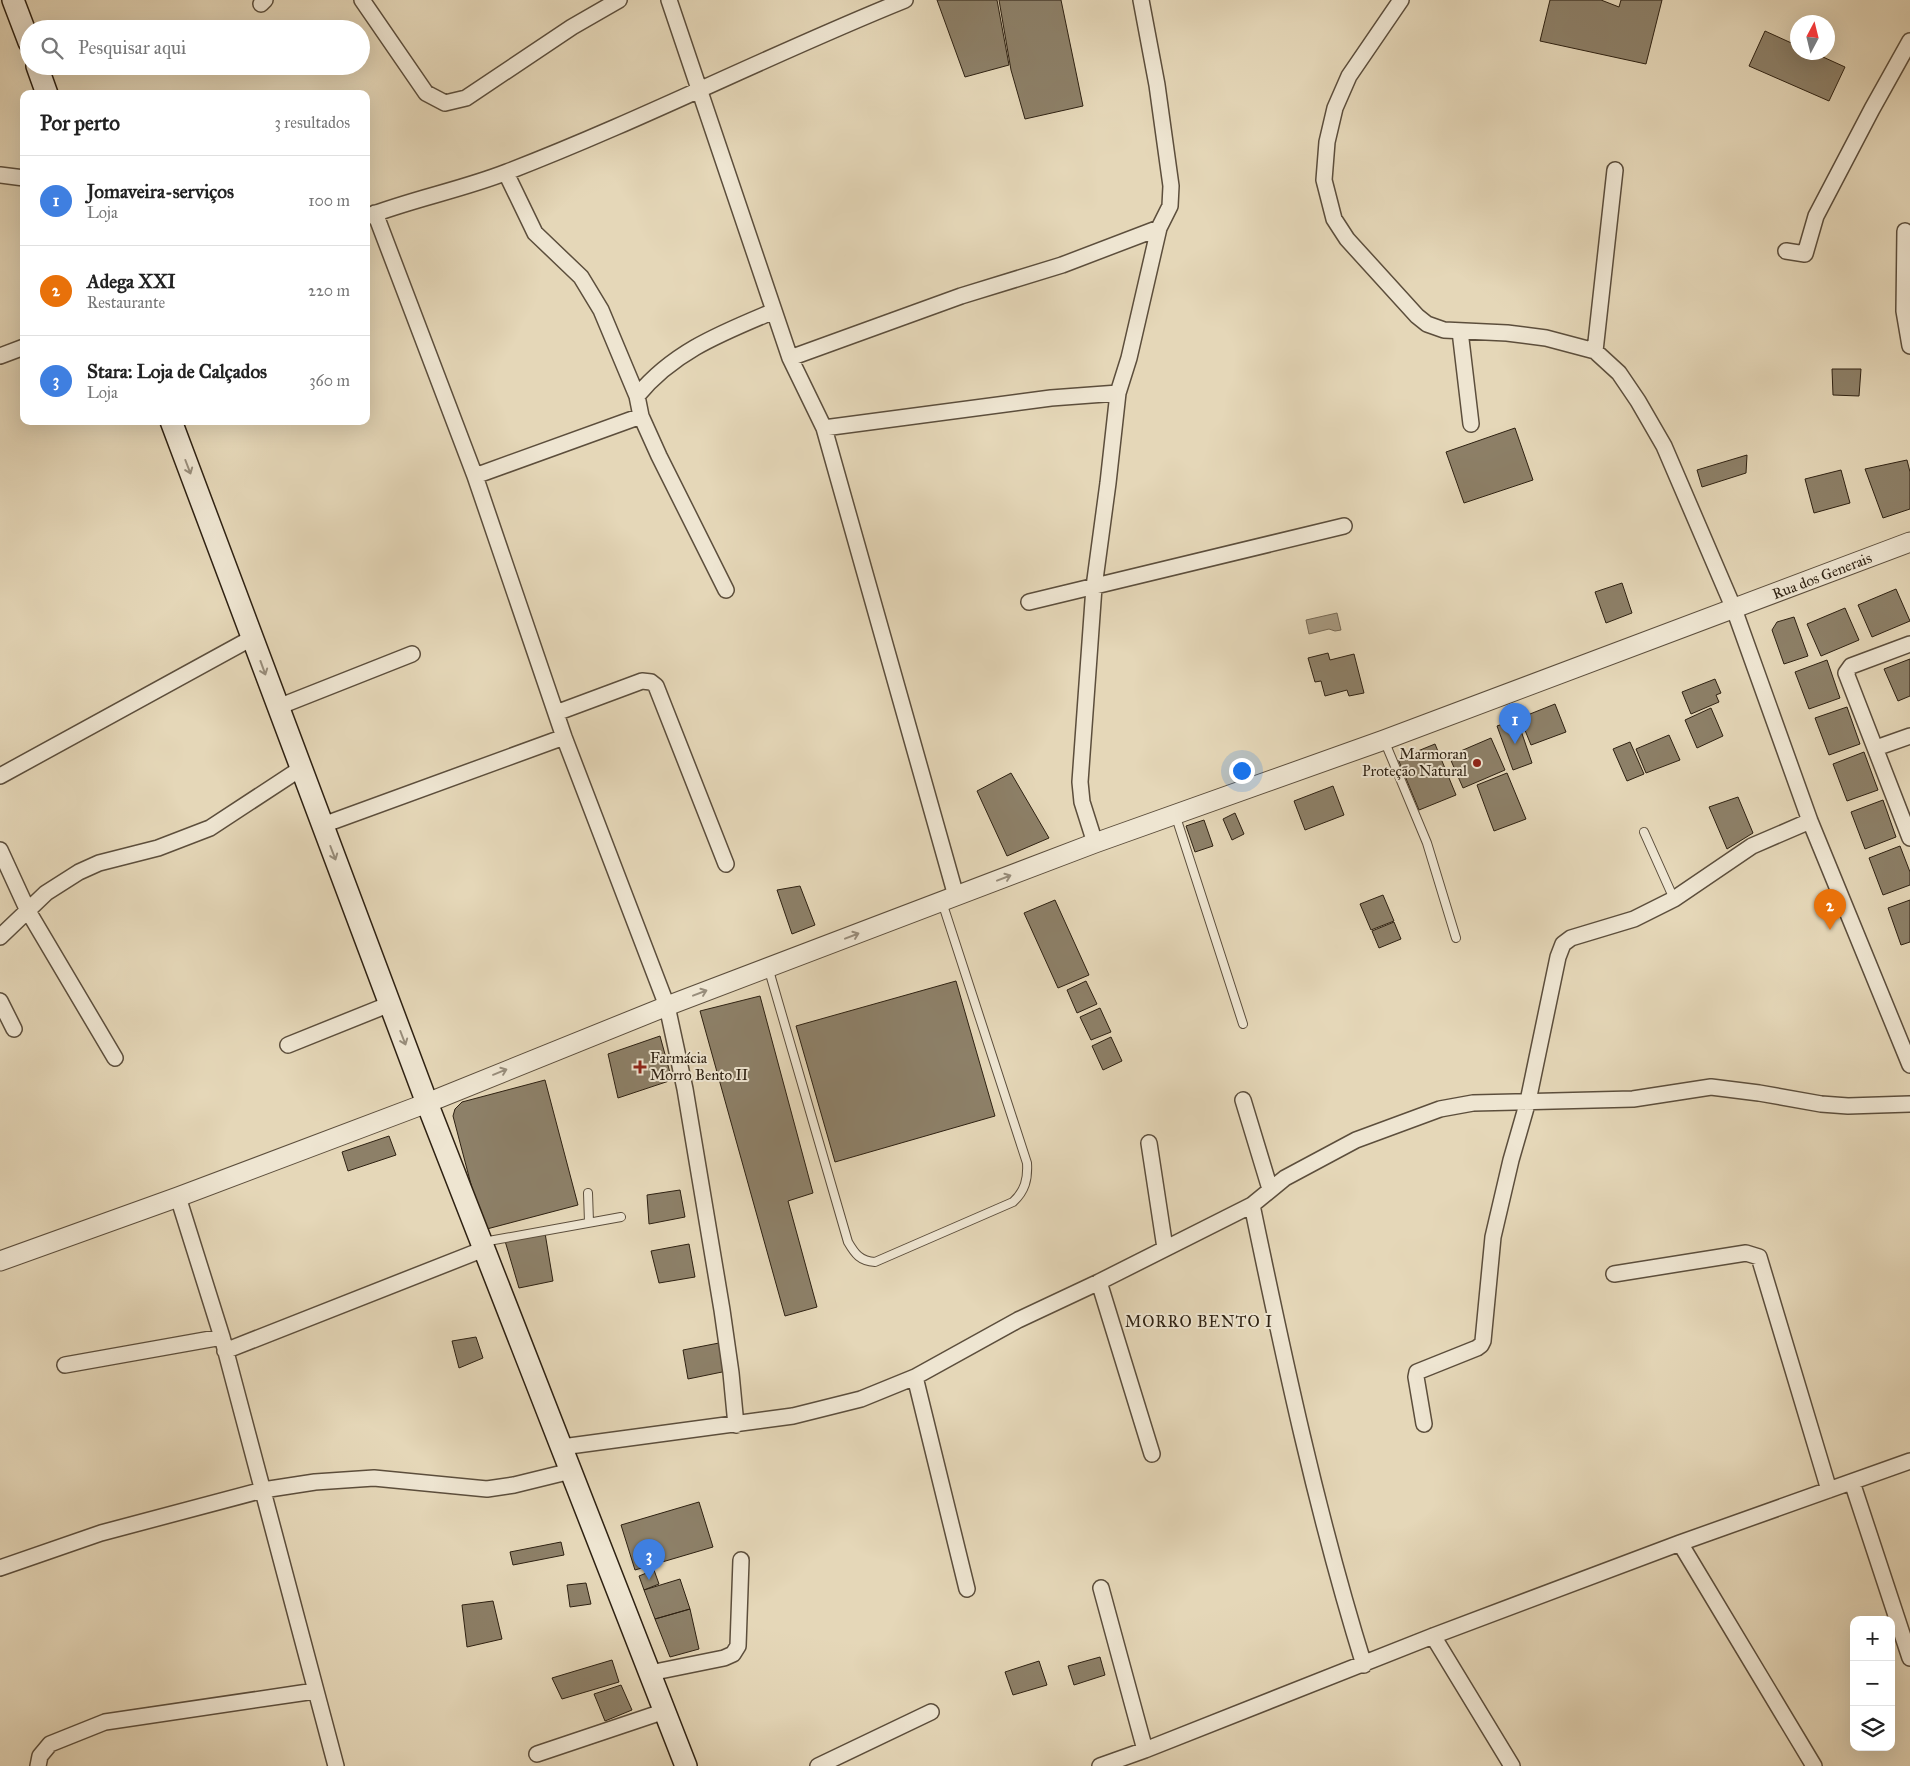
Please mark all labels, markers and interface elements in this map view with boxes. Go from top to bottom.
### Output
north arrow [1790,15,1835,60]
search box [20,20,370,75]
icon: search [38,34,66,62]
text: Pesquisar aqui [78,36,186,59]
text: Por perto [40,110,120,136]
text: 3 resultados [275,113,350,132]
text: Jomaveira-serviços [87,180,234,203]
text: 1 [53,191,59,210]
text: 100 m [308,191,350,210]
text: Loja [87,203,118,222]
text: Adega XXI [87,270,176,293]
text: 2 [52,281,60,300]
text: 220 m [308,281,350,300]
text: Restaurante [87,293,165,312]
text: Stara: Loja de Calçados [87,360,267,383]
text: 3 [53,371,59,390]
text: 360 m [309,371,350,390]
text: Loja [87,383,118,402]
one-way arrow [184,459,193,474]
street label: Rua dos Generais [1770,549,1874,603]
one-way arrow [259,660,268,676]
pin: 1 [1499,703,1531,744]
place label: Marmoran Proteção Natural [1362,745,1468,780]
marker: Marmoran Proteção Natural [1471,757,1483,769]
your location [1229,758,1255,784]
one-way arrow [329,845,338,860]
one-way arrow [996,873,1011,882]
pin: 2 [1814,889,1846,930]
one-way arrow [844,930,859,940]
one-way arrow [692,988,707,997]
one-way arrow [399,1030,408,1045]
place label: Farmácia Morro Bento II [650,1049,748,1084]
marker: Farmácia Morro Bento II [634,1061,646,1073]
one-way arrow [492,1067,507,1077]
district label: MORRO BENTO I [1125,1312,1273,1331]
pin: 3 [633,1539,665,1580]
map controls [1850,1616,1895,1751]
button: + [1850,1616,1895,1661]
button: − [1850,1661,1895,1706]
button: layers [1850,1706,1895,1751]

